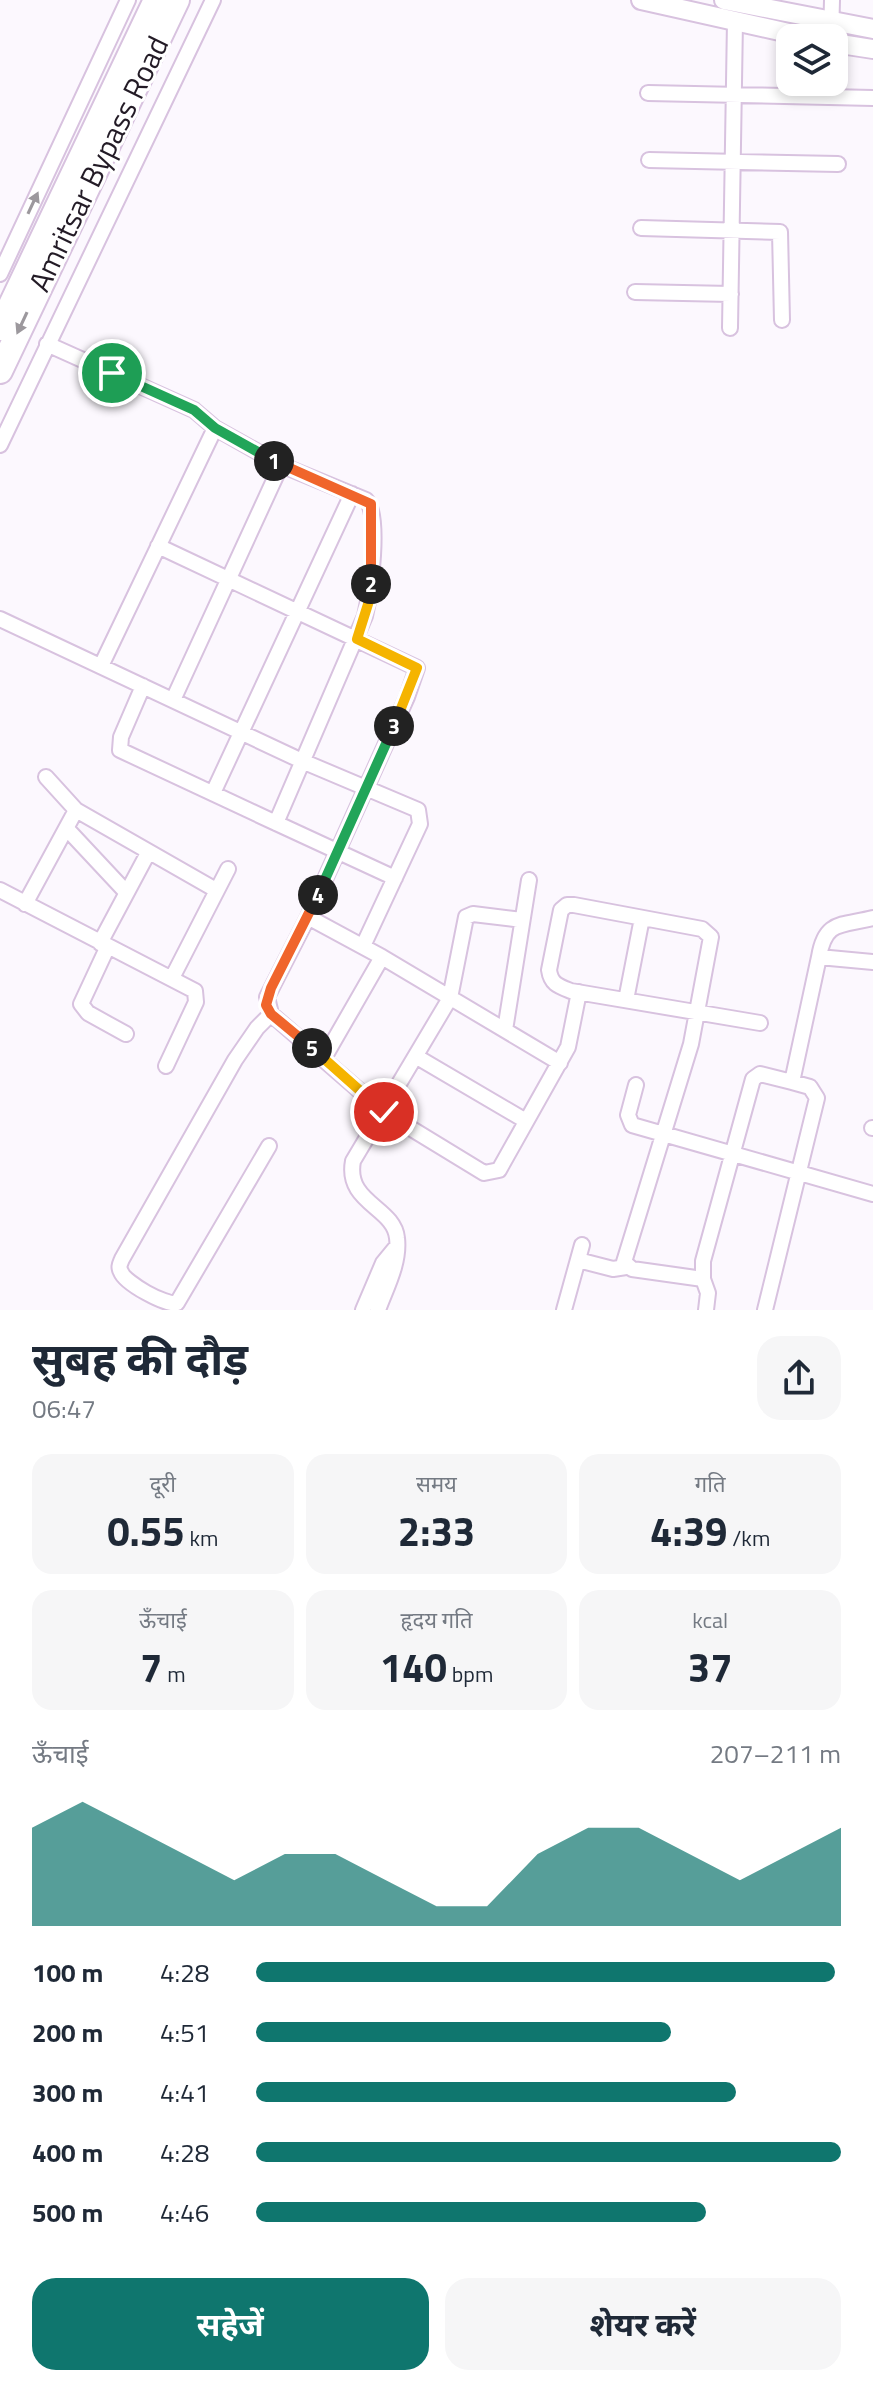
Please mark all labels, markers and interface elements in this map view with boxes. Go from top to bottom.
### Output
map controls [776,24,848,96]
button: layers [776,24,848,96]
street label: Amritsar Bypass Road [16,28,180,299]
one-way arrow [26,192,40,215]
one-way arrow [16,311,29,334]
pin [78,339,146,407]
icon: arrive [90,351,134,395]
pin: 1 [254,441,294,481]
text: 1 [268,444,280,478]
pin: 2 [351,564,391,604]
text: 2 [365,567,377,601]
pin: 3 [374,706,414,746]
text: 3 [388,709,400,743]
pin: 4 [298,875,338,915]
text: 4 [312,878,324,912]
pin: 5 [292,1028,332,1068]
text: 5 [306,1031,318,1065]
pin [350,1078,418,1146]
icon: check [362,1090,406,1134]
text: सुबह की दौड़ [32,1325,248,1392]
button: share [757,1336,841,1420]
text: 06:47 [32,1389,96,1428]
text: दूरी [150,1467,176,1501]
text: समय [416,1467,457,1501]
text: गति [695,1467,725,1501]
text: 0.55 [107,1501,185,1562]
text: 2:33 [398,1501,475,1562]
text: 4:39 [650,1501,727,1562]
text: km [185,1521,218,1555]
text: /km [727,1521,770,1555]
text: ऊँचाई [139,1603,187,1637]
text: हृदय गति [400,1603,473,1637]
text: kcal [692,1603,728,1637]
text: 7 [140,1637,162,1698]
text: 140 [380,1637,447,1698]
text: 37 [688,1637,733,1698]
text: m [162,1657,186,1691]
text: bpm [447,1657,493,1691]
text: ऊँचाई [32,1734,88,1773]
text: 207–211 m [710,1734,841,1773]
text: 100 m [32,1953,103,1992]
text: 4:28 [160,1953,209,1992]
text: 200 m [32,2013,103,2052]
text: 4:51 [160,2013,209,2052]
text: 300 m [32,2073,103,2112]
text: 4:41 [160,2073,209,2112]
text: 400 m [32,2133,103,2172]
text: 4:28 [160,2133,209,2172]
text: 500 m [32,2193,103,2232]
text: 4:46 [160,2193,209,2232]
button: सहेजें [32,2278,429,2370]
button: शेयर करें [445,2278,841,2370]

